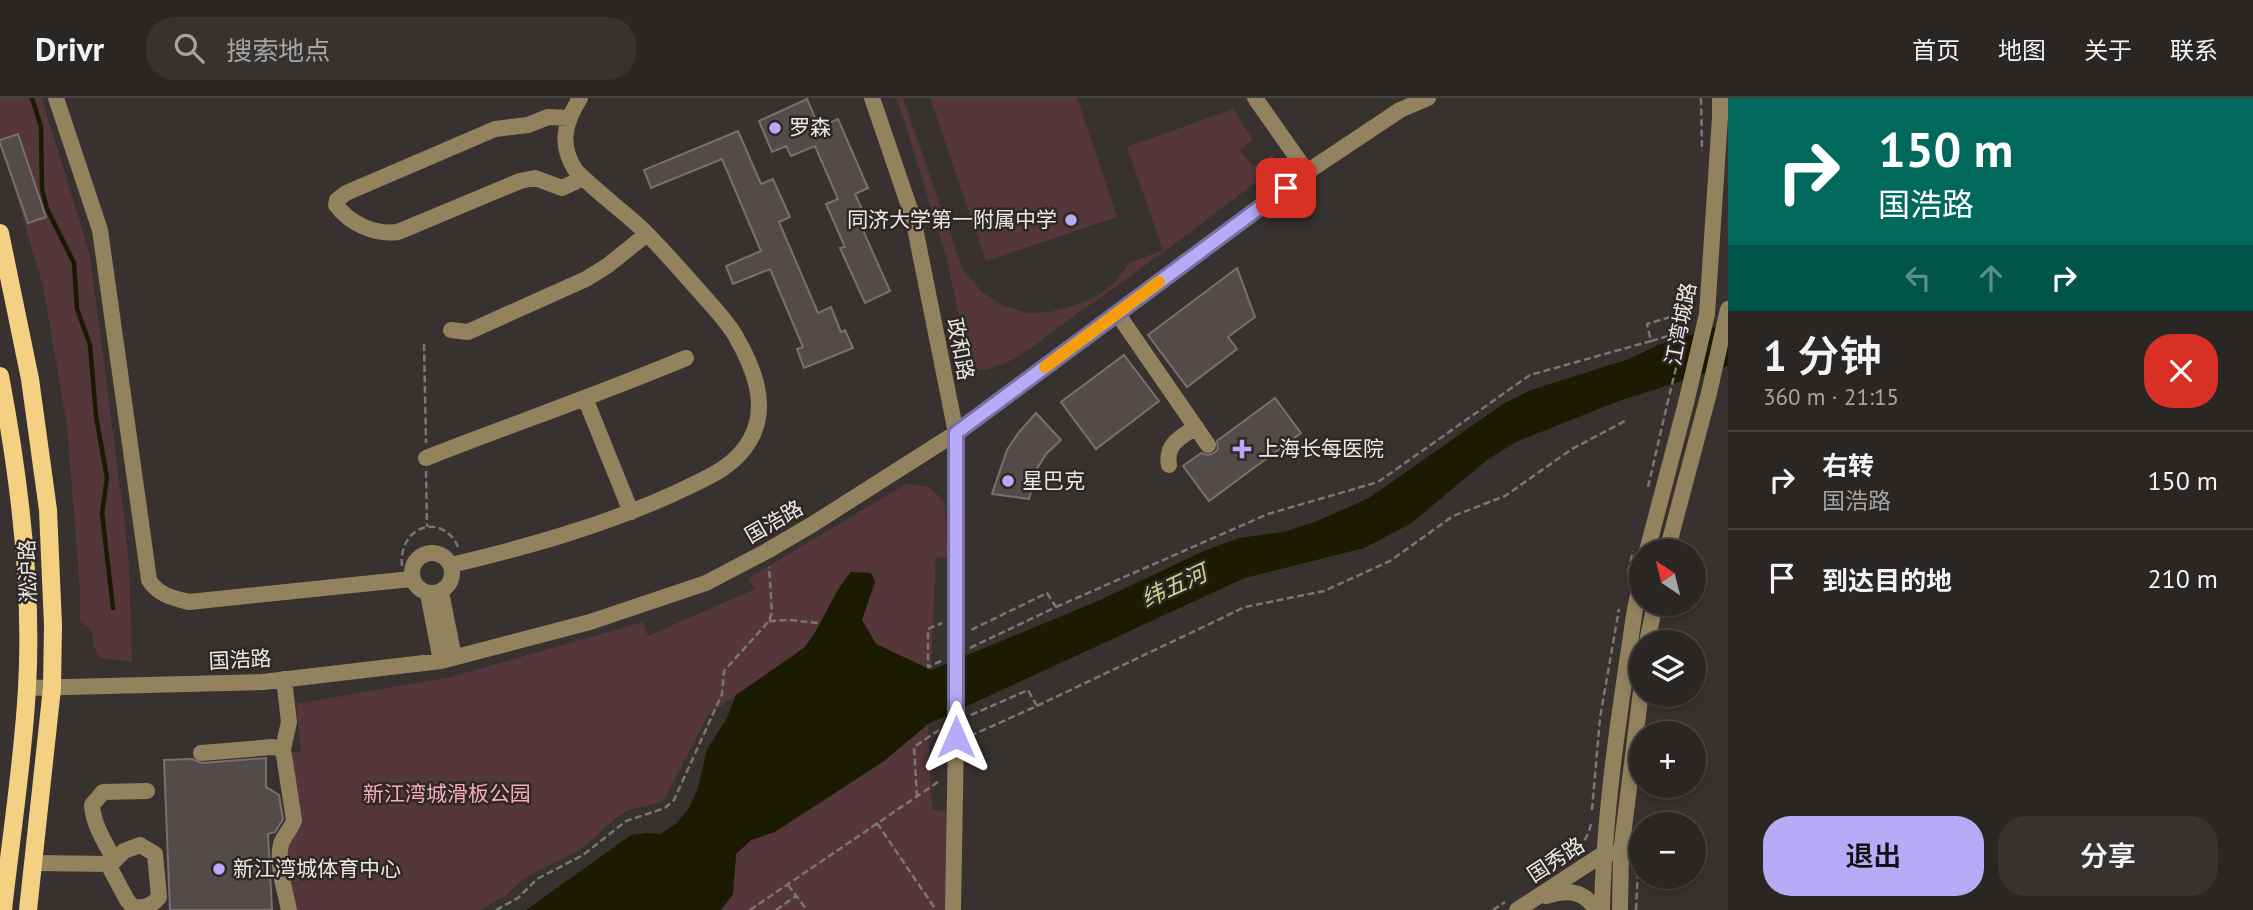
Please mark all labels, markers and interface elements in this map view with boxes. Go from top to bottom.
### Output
search box [146,17,636,80]
text: Drivr [35,27,104,70]
icon: search [170,29,208,67]
text: 搜索地点 [226,34,330,67]
text: 首页 [1912,35,1960,66]
text: 地图 [1998,35,2046,66]
text: 关于 [2084,35,2132,66]
text: 联系 [2170,35,2218,66]
place label: 罗森 [789,114,831,141]
text: 150 m [1878,117,2013,181]
marker: 罗森 [767,120,783,136]
icon: right [1763,126,1854,217]
pin [1256,158,1316,218]
icon: arrive [1267,169,1305,207]
text: 国浩路 [1878,183,1974,225]
place label: 同济大学第一附属中学 [847,206,1057,233]
marker: 同济大学第一附属中学 [1063,212,1079,228]
icon: left [1899,259,1937,297]
icon: ahead [1972,259,2010,297]
icon: right [2045,259,2083,297]
street label: 江湾城路 [1659,280,1702,368]
street label: 政和路 [941,315,980,382]
text: 1 分钟 [1763,328,1881,383]
button: close [2144,334,2218,408]
text: 360 m · 21:15 [1763,382,1899,411]
place label: 上海长每医院 [1258,435,1384,462]
marker: 上海长每医院 [1232,439,1252,459]
text: 右转 [1822,449,1874,482]
icon: right [1763,461,1801,499]
text: 150 m [2147,464,2218,497]
place label: 星巴克 [1022,467,1085,494]
marker: 星巴克 [1000,473,1016,489]
text: 国浩路 [1822,486,1891,515]
street label: 国浩路 [740,494,808,549]
street label: 淞沪路 [13,539,42,603]
north arrow [1629,539,1706,616]
map controls [1629,539,1706,889]
water label: 纬五河 [1136,556,1215,613]
icon: arrive [1763,559,1801,597]
text: 210 m [2147,562,2218,595]
text: 到达目的地 [1822,564,1952,597]
button: layers [1629,630,1706,707]
street label: 国浩路 [208,644,272,675]
position arrow [919,700,993,774]
button: + [1629,721,1706,798]
park label: 新江湾城滑板公园 [363,780,531,807]
button: − [1629,812,1706,889]
button: 退出 [1763,816,1984,896]
button: 分享 [1998,816,2218,896]
street label: 国秀路 [1522,831,1589,888]
place label: 新江湾城体育中心 [233,855,401,882]
marker: 新江湾城体育中心 [211,861,227,877]

